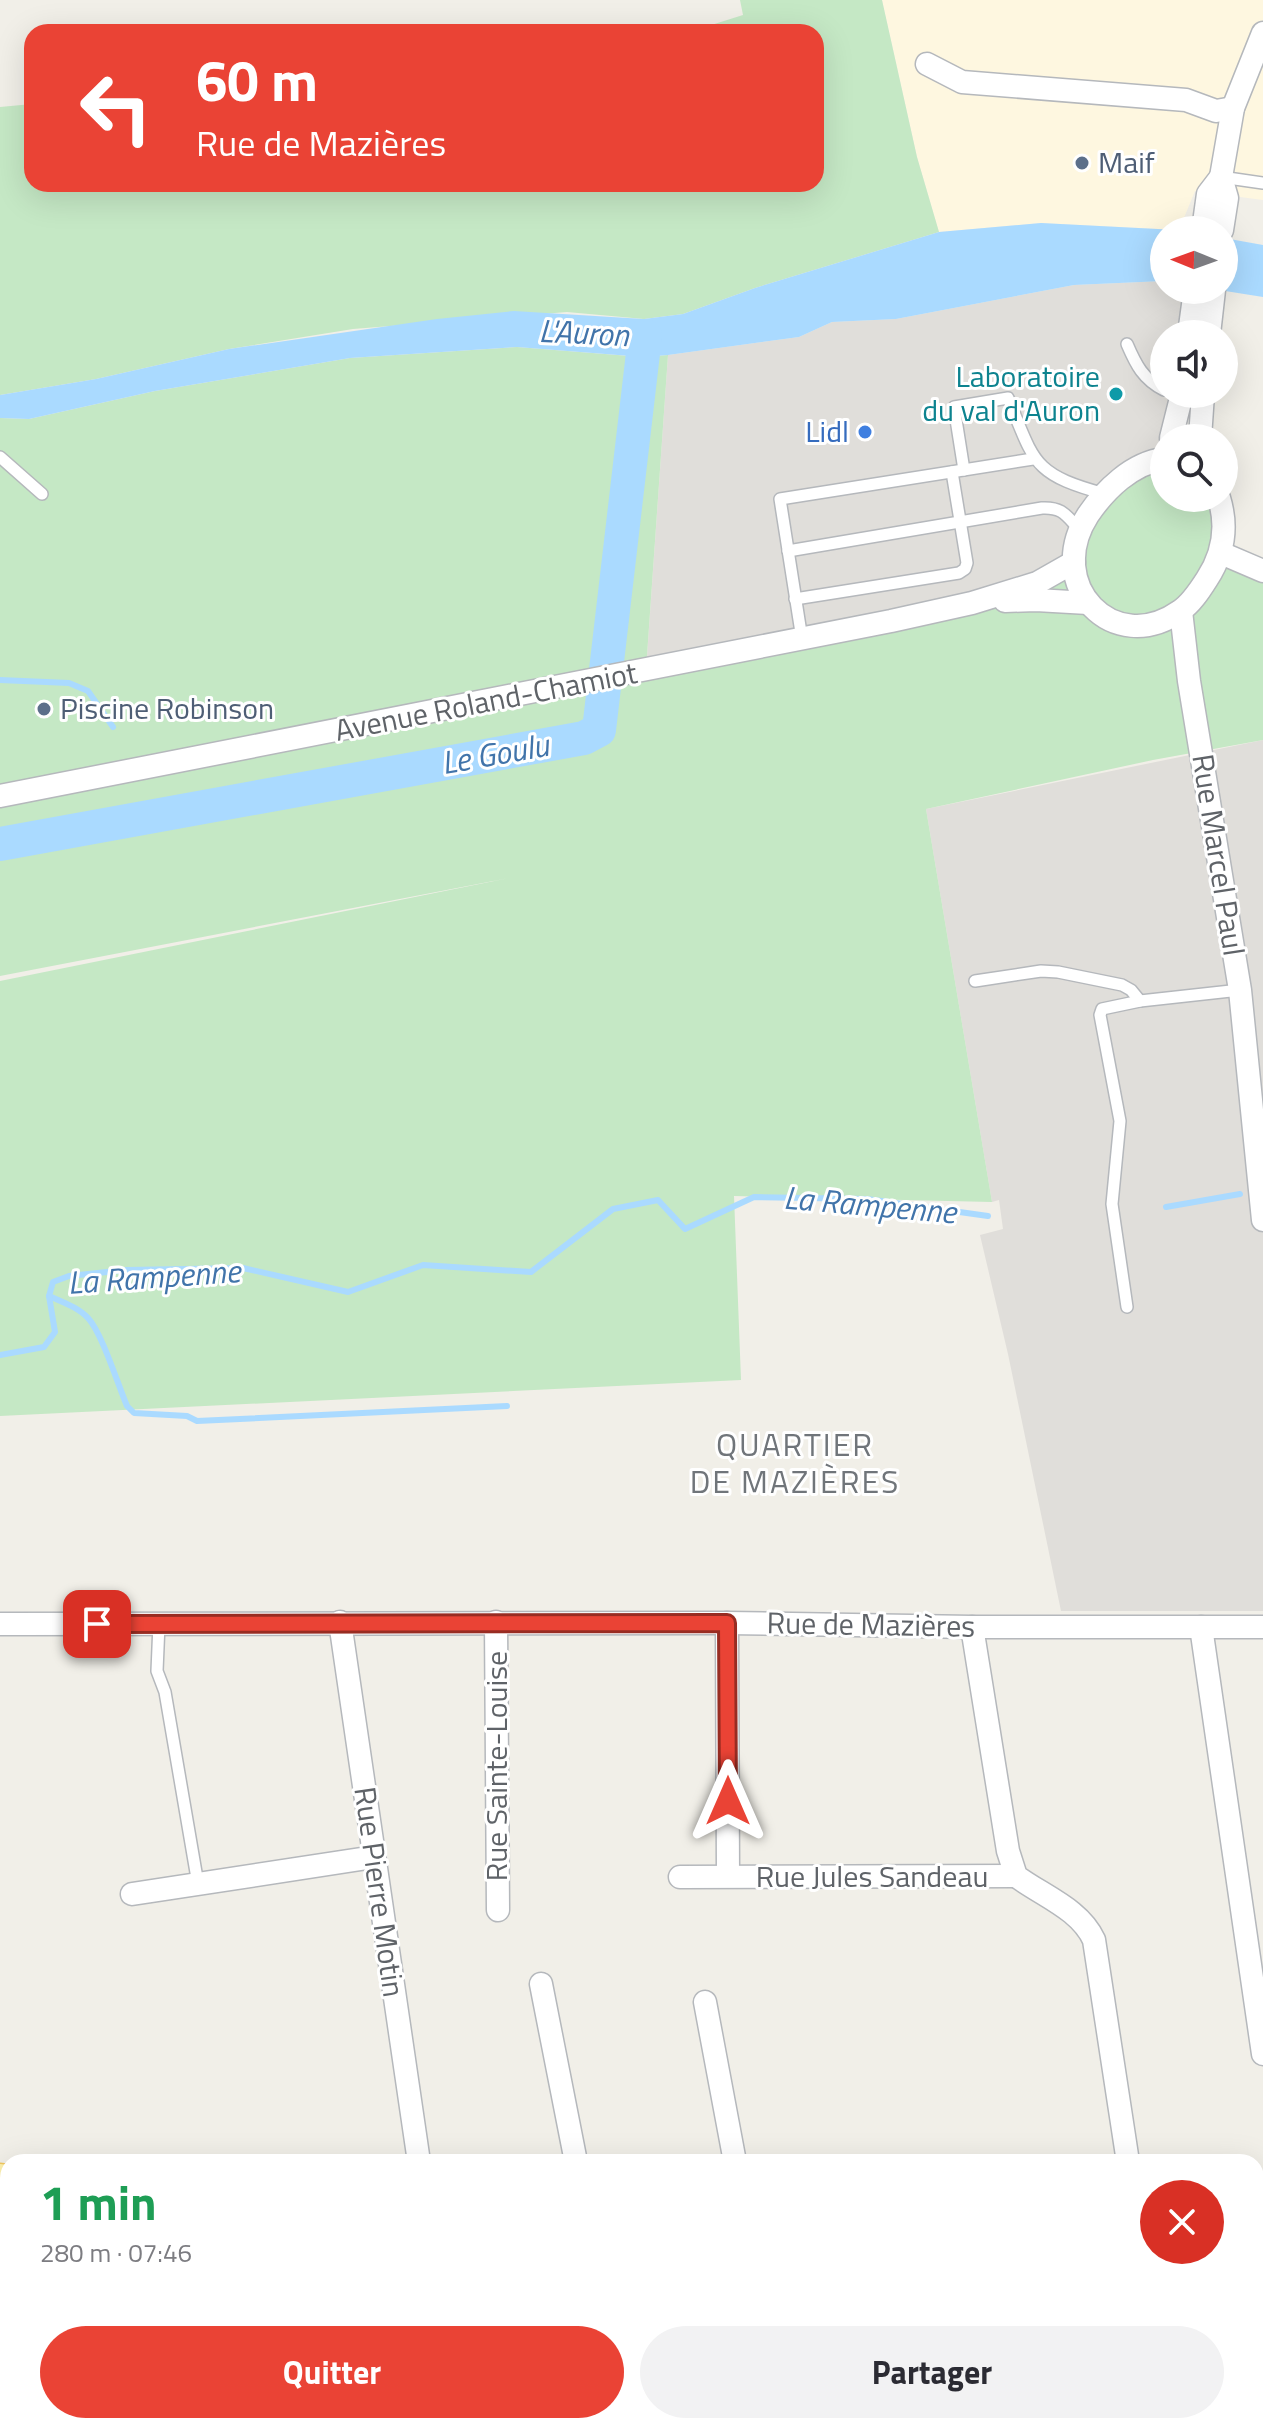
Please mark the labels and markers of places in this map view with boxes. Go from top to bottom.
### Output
place label: Maif [1098,139,1155,185]
marker: Maif [1073,154,1091,172]
place label: Laboratoire du val d'Auron [922,353,1100,433]
marker: Laboratoire du val d'Auron [1107,385,1125,403]
place label: Lidl [805,408,849,454]
marker: Lidl [856,423,874,441]
place label: Piscine Robinson [60,685,274,731]
marker: Piscine Robinson [35,700,53,718]
pin [63,1590,131,1658]

